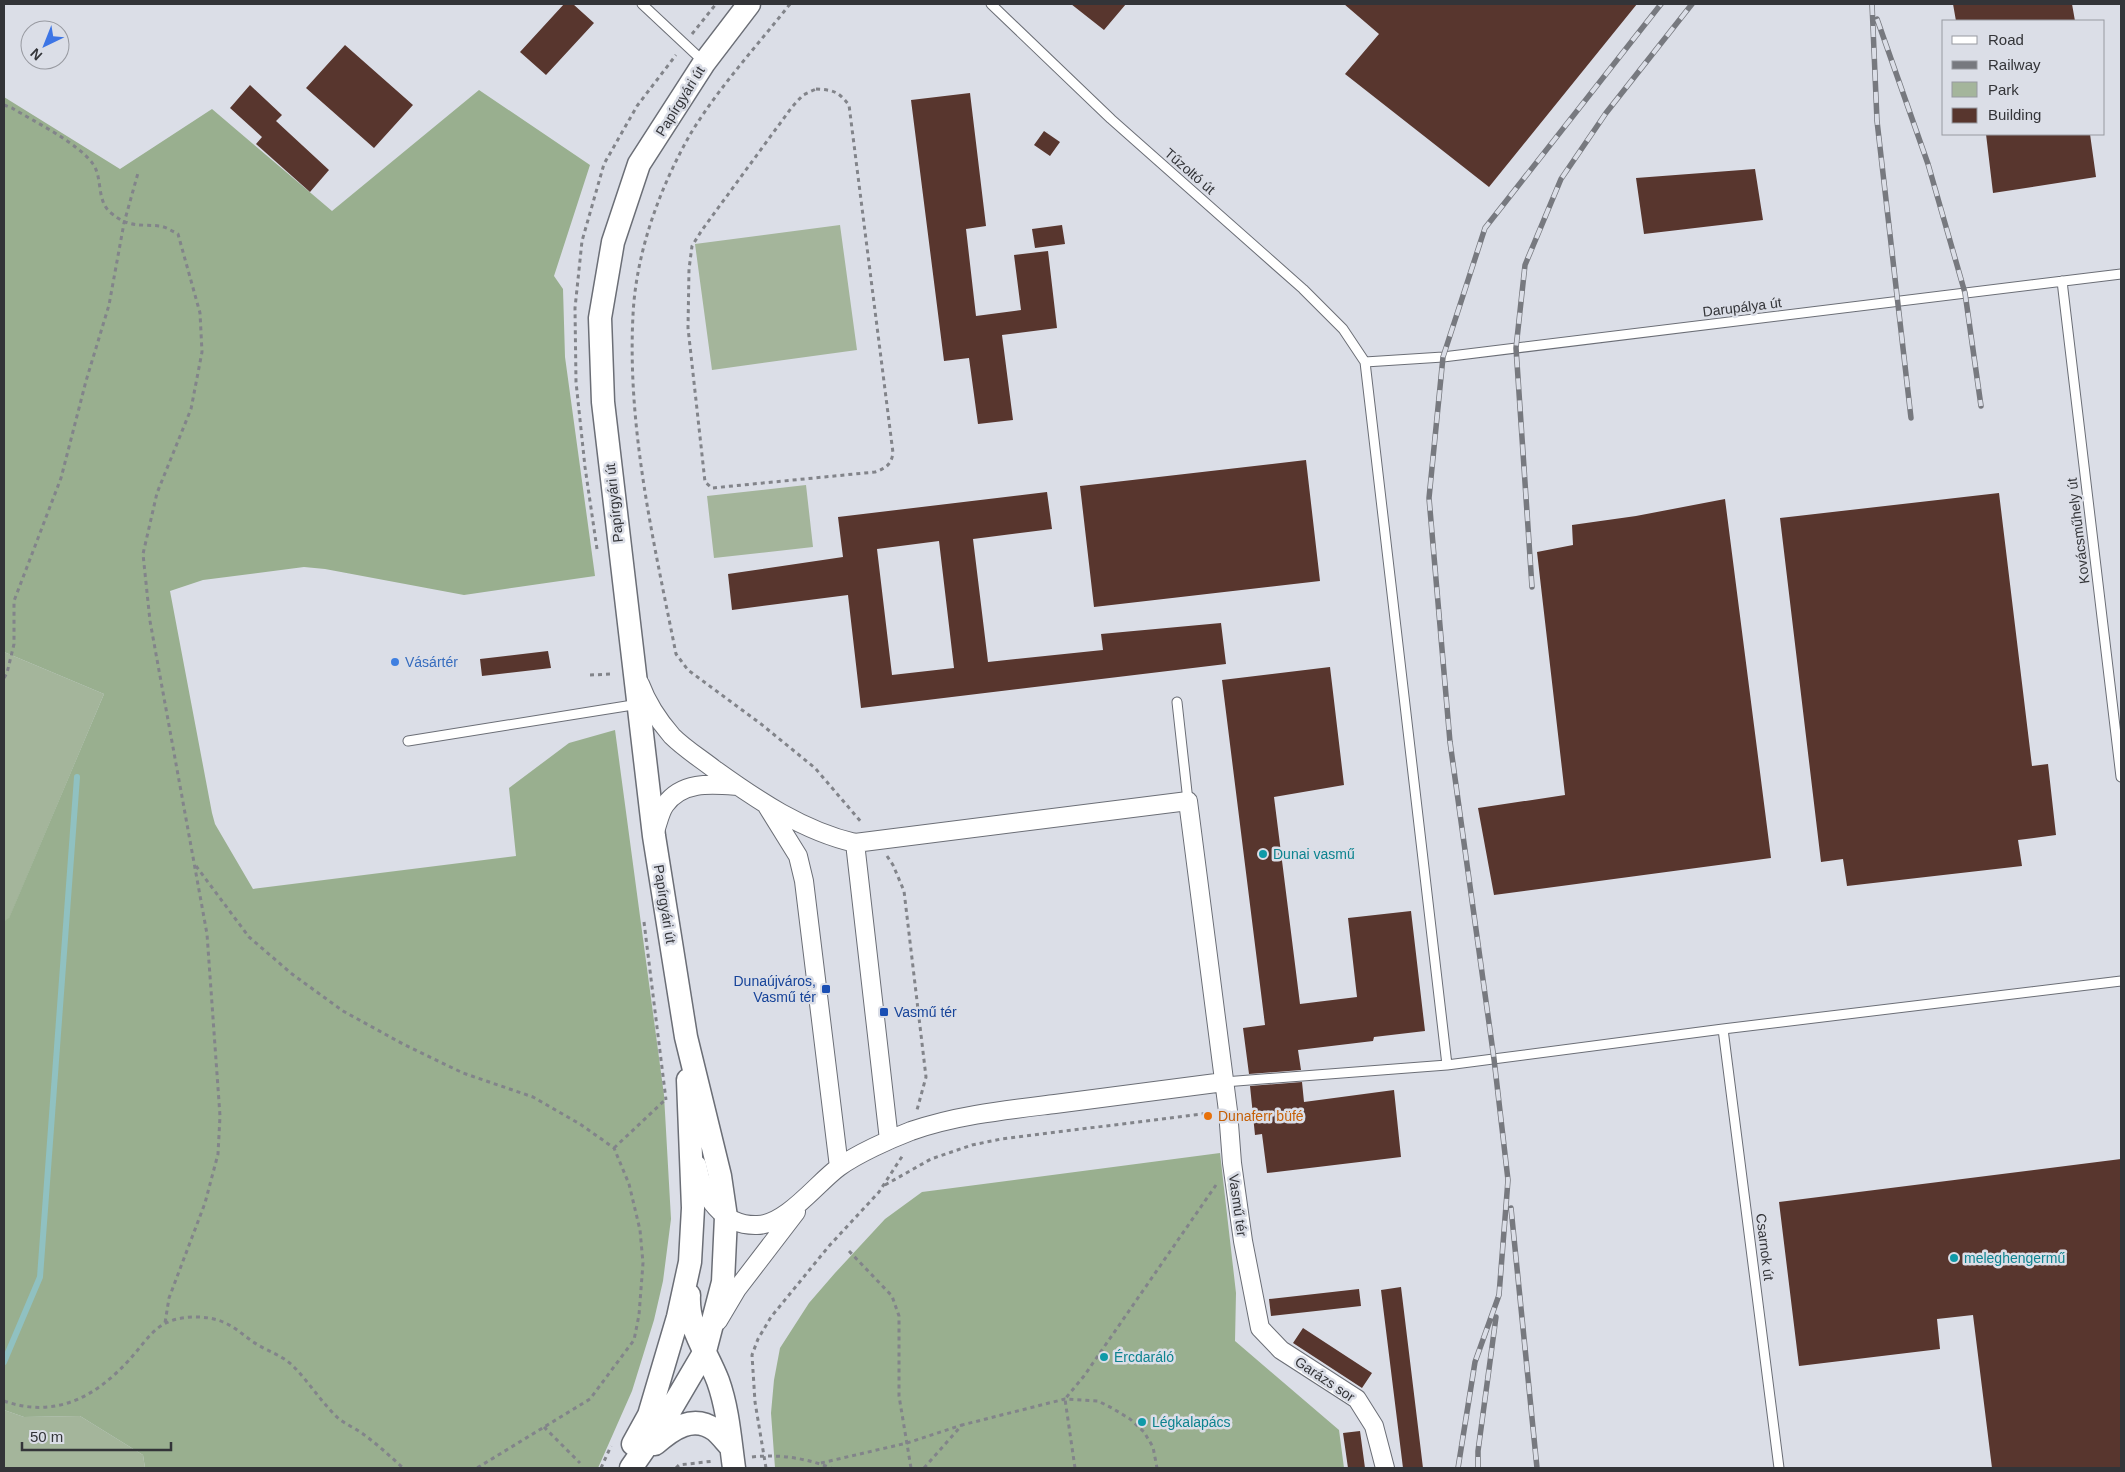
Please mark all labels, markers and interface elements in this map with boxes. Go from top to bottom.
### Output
north arrow [20,20,70,70]
legend [1942,20,2105,135]
text: Road [1988,31,2024,48]
text: N [27,45,45,64]
text: Railway [1988,56,2041,73]
street label: Papírgyári út [652,63,708,139]
text: Park [1988,81,2019,98]
text: Building [1988,106,2041,123]
street label: Tűzoltó út [1162,145,1219,197]
street label: Darupálya út [1702,294,1782,320]
street label: Papírgyári út [602,463,626,543]
street label: Kovácsműhely út [2064,477,2092,585]
place label: Vásártér [405,654,458,670]
marker: Vásártér [389,656,401,668]
place label: Dunai vasmű [1273,846,1355,862]
marker: Dunai vasmű [1257,848,1269,860]
street label: Papírgyári út [651,864,679,945]
place label: Dunaújváros, Vasmű tér [734,973,816,1005]
marker: Dunaújváros, Vasmű tér [820,983,832,995]
place label: Vasmű tér [894,1004,957,1020]
marker: Vasmű tér [878,1006,890,1018]
place label: Dunaferr büfé [1218,1108,1304,1124]
marker: Dunaferr büfé [1202,1110,1214,1122]
street label: Vasmű tér [1226,1173,1250,1238]
street label: Csarnok út [1753,1212,1777,1282]
place label: meleghengermű [1964,1250,2065,1266]
marker: meleghengermű [1948,1252,1960,1264]
place label: Ércdaráló [1114,1349,1174,1365]
marker: Ércdaráló [1098,1351,1110,1363]
street label: Garázs sor [1292,1353,1358,1405]
place label: Légkalapács [1152,1414,1231,1430]
marker: Légkalapács [1136,1416,1148,1428]
scale bar [22,1420,171,1452]
text: 50 m [30,1428,63,1445]

